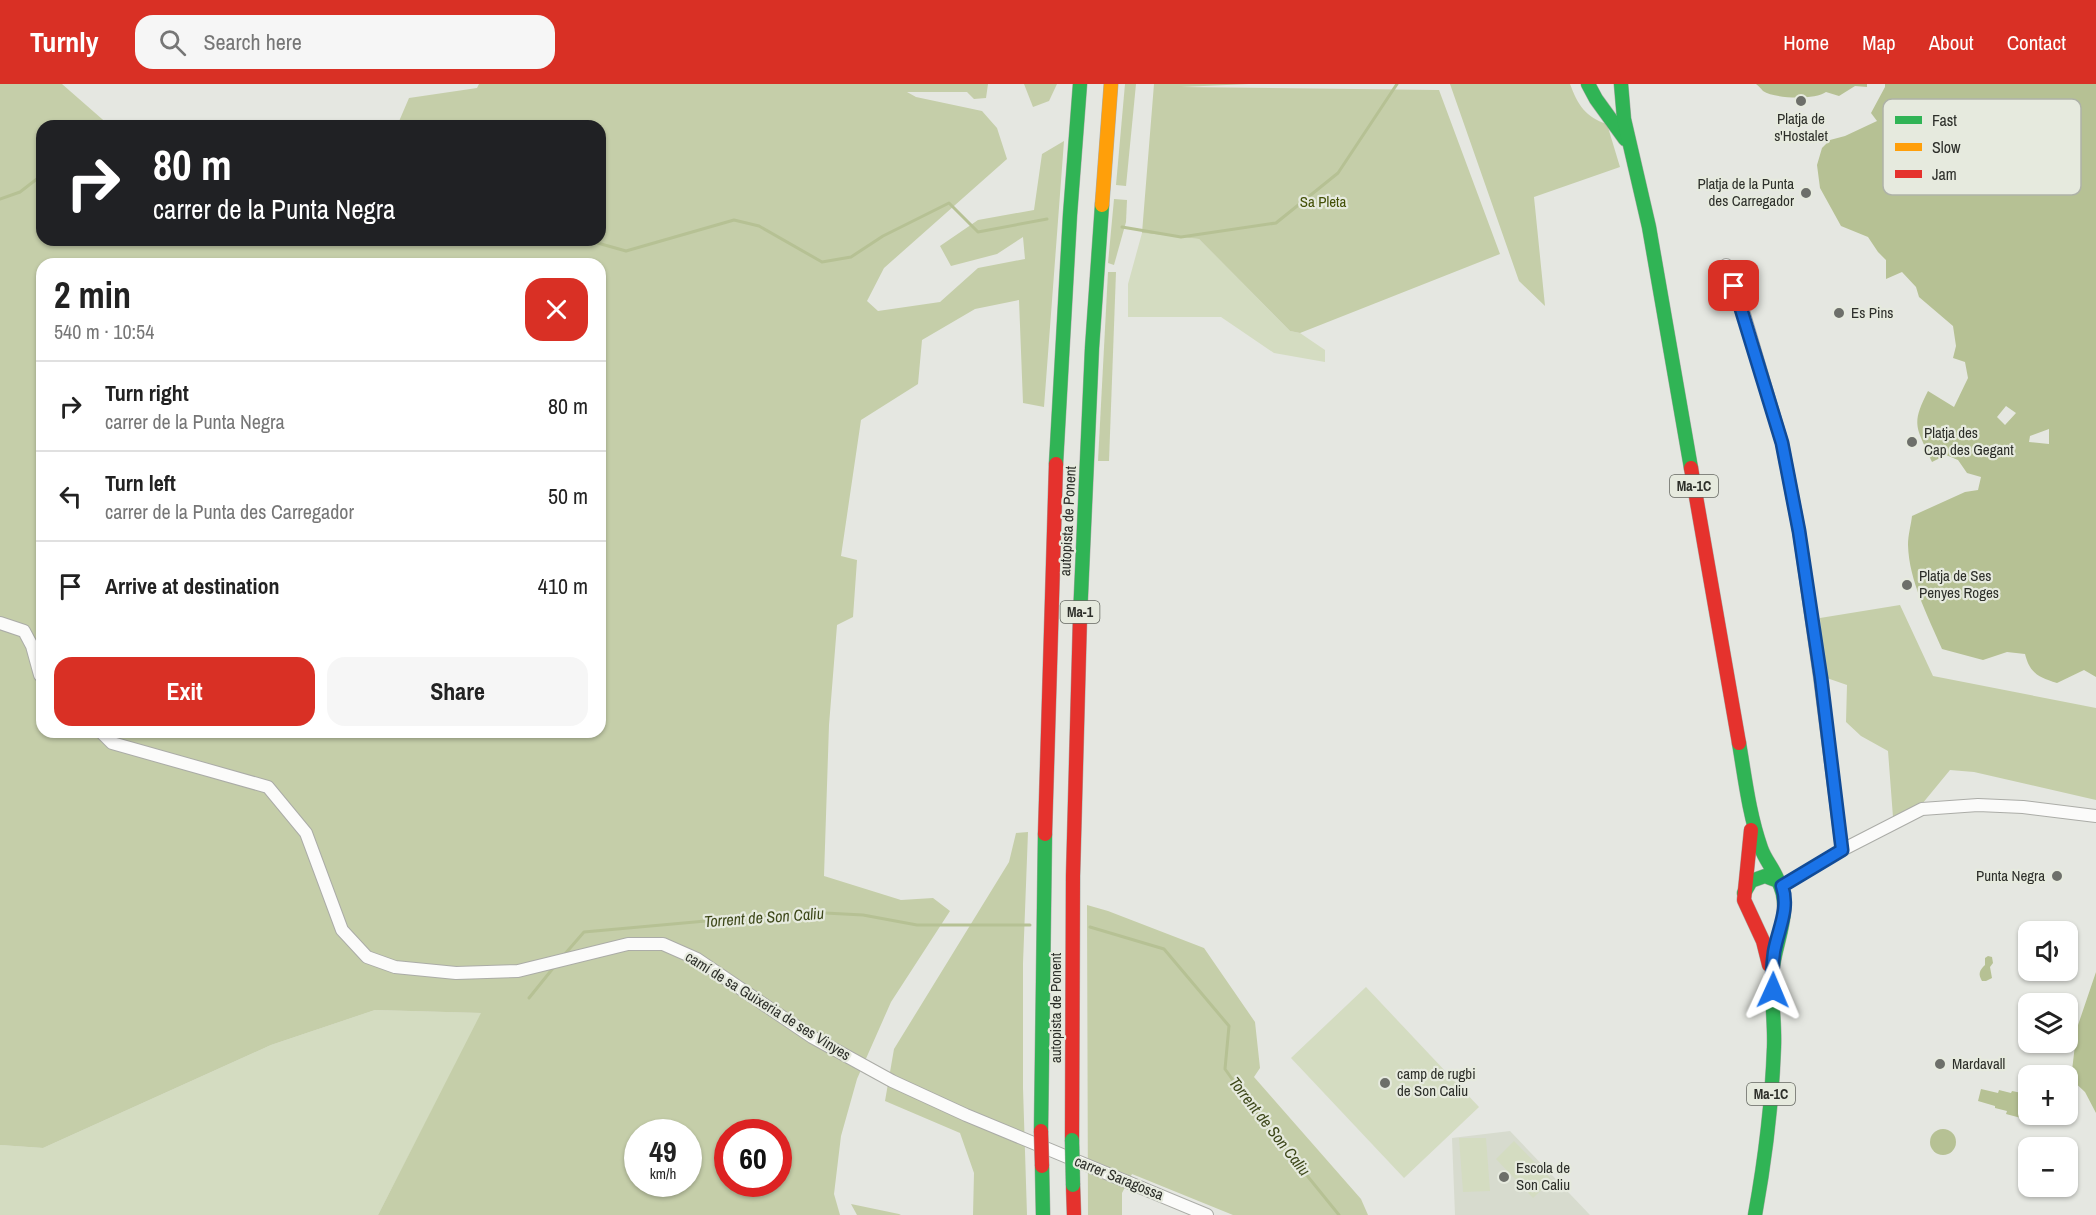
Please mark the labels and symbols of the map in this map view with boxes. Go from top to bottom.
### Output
marker: Platja de s'Hostalet [1794,94,1808,108]
legend [1883,99,2081,195]
place label: Platja de s'Hostalet [1774,108,1828,146]
text: Fast [1932,109,1957,131]
text: Slow [1932,136,1961,158]
text: Jam [1932,163,1957,185]
place label: Platja de la Punta des Carregador [1698,173,1794,211]
marker: Platja de la Punta des Carregador [1799,186,1813,200]
park label: Sa Pleta [1300,191,1346,212]
pin [1708,260,1759,311]
place label: Es Pins [1851,302,1893,323]
marker: Es Pins [1832,306,1846,320]
place label: Platja des Cap des Gegant [1924,422,2014,460]
marker: Platja des Cap des Gegant [1905,435,1919,449]
street label: autopista de Ponent [1054,465,1081,577]
road number: Ma-1C [1670,475,1718,497]
place label: Platja de Ses Penyes Roges [1919,565,1999,603]
marker: Platja de Ses Penyes Roges [1900,578,1914,592]
road number: Ma-1 [1060,601,1100,623]
place label: Punta Negra [1976,865,2045,886]
marker: Punta Negra [2050,869,2064,883]
water label: Torrent de Son Caliu [703,902,825,932]
street label: camí de sa Guixeria de ses Vinyes [682,946,855,1065]
street label: autopista de Ponent [1045,952,1066,1063]
position arrow [1741,958,1805,1022]
place label: Mardavall [1952,1053,2005,1074]
marker: Mardavall [1933,1057,1947,1071]
place label: camp de rugbi de Son Caliu [1397,1063,1476,1101]
water label: Torrent de Son Caliu [1224,1072,1316,1180]
marker: camp de rugbi de Son Caliu [1378,1076,1392,1090]
road number: Ma-1C [1747,1083,1795,1105]
speed limit sign: 60 [714,1119,792,1197]
street label: carrer Saragossa [1072,1150,1167,1205]
place label: Escola de Son Caliu [1516,1157,1570,1195]
marker: Escola de Son Caliu [1497,1170,1511,1184]

